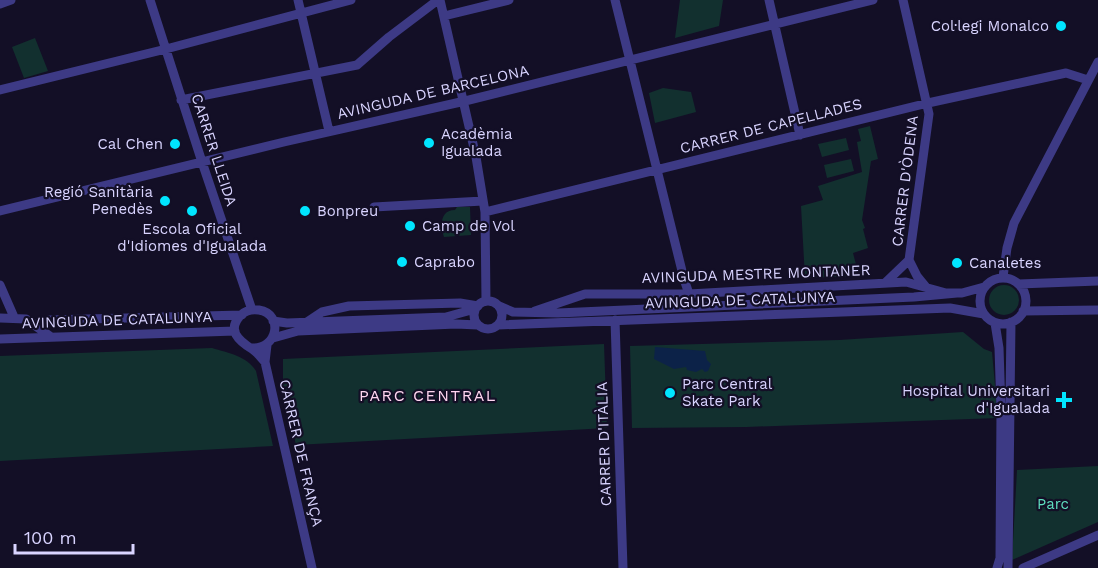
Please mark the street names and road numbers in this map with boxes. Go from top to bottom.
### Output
street label: AVINGUDA DE BARCELONA [335,61,531,123]
street label: CARRER LLEIDA [187,92,241,209]
street label: CARRER DE CAPELLADES [678,95,864,157]
street label: CARRER D'ÒDENA [887,114,922,247]
street label: AVINGUDA MESTRE MONTANER [641,261,871,287]
street label: AVINGUDA DE CATALUNYA [645,288,836,312]
street label: AVINGUDA DE CATALUNYA [22,308,213,332]
street label: CARRER DE FRANÇA [275,378,327,528]
street label: CARRER D'ITÀLIA [593,381,615,507]

